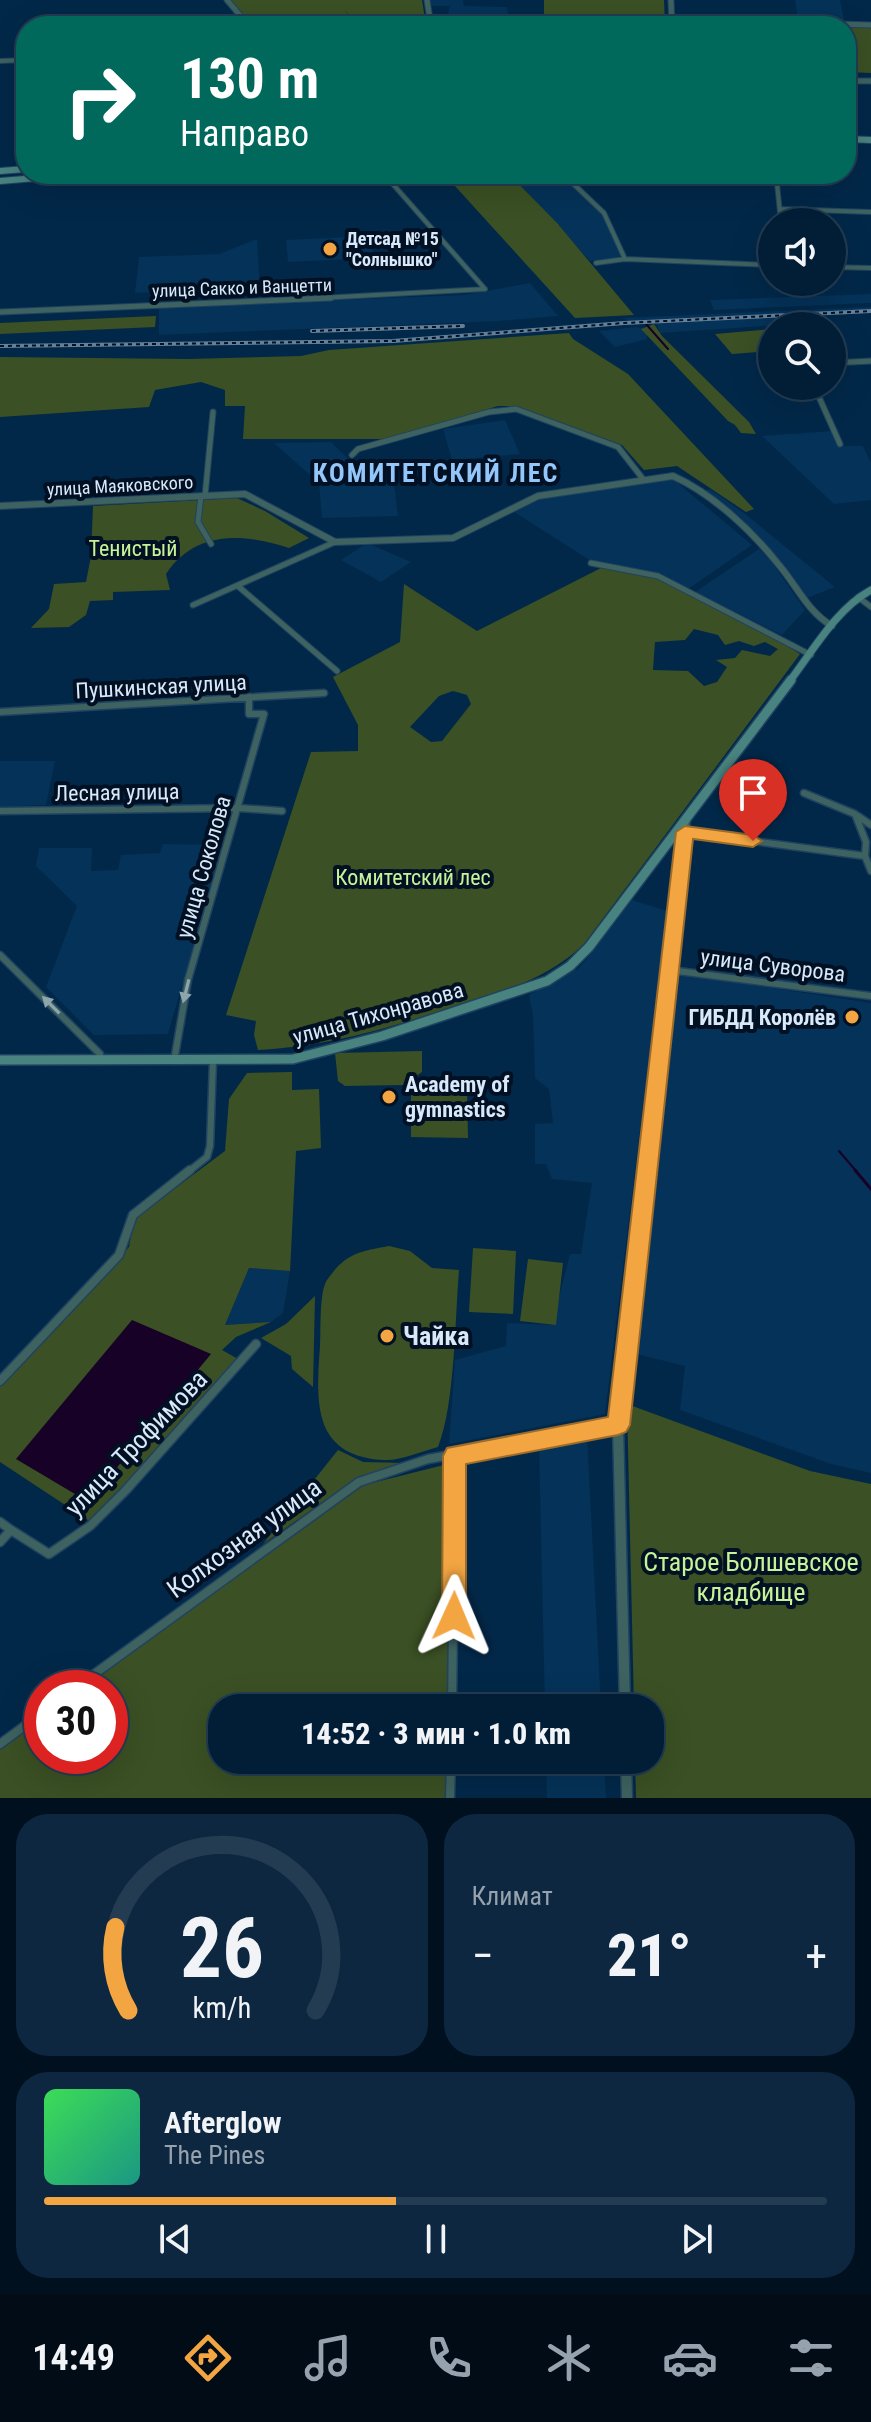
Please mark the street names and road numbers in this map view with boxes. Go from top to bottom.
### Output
street label: улица Сакко и Ванцетти [152,274,332,301]
street label: улица Маяковского [46,471,194,500]
street label: Пушкинская улица [75,670,247,703]
street label: Лесная улица [54,779,180,806]
street label: улица Соколова [171,793,236,941]
street label: улица Суворова [699,944,847,987]
street label: улица Тихонравова [290,977,466,1050]
street label: улица Трофимова [59,1364,213,1522]
street label: Колхозная улица [161,1472,327,1604]

